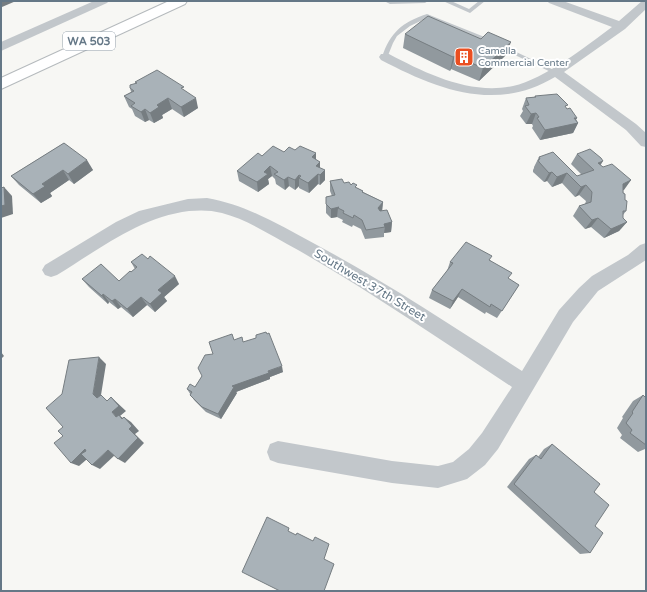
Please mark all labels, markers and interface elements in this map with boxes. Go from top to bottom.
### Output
road number: WA 503 [63,32,115,50]
place label: Camella Commercial Center [478,45,569,69]
building icon: Camella Commercial Center [453,46,475,68]
street label: Southwest 37th Street [312,246,429,324]

